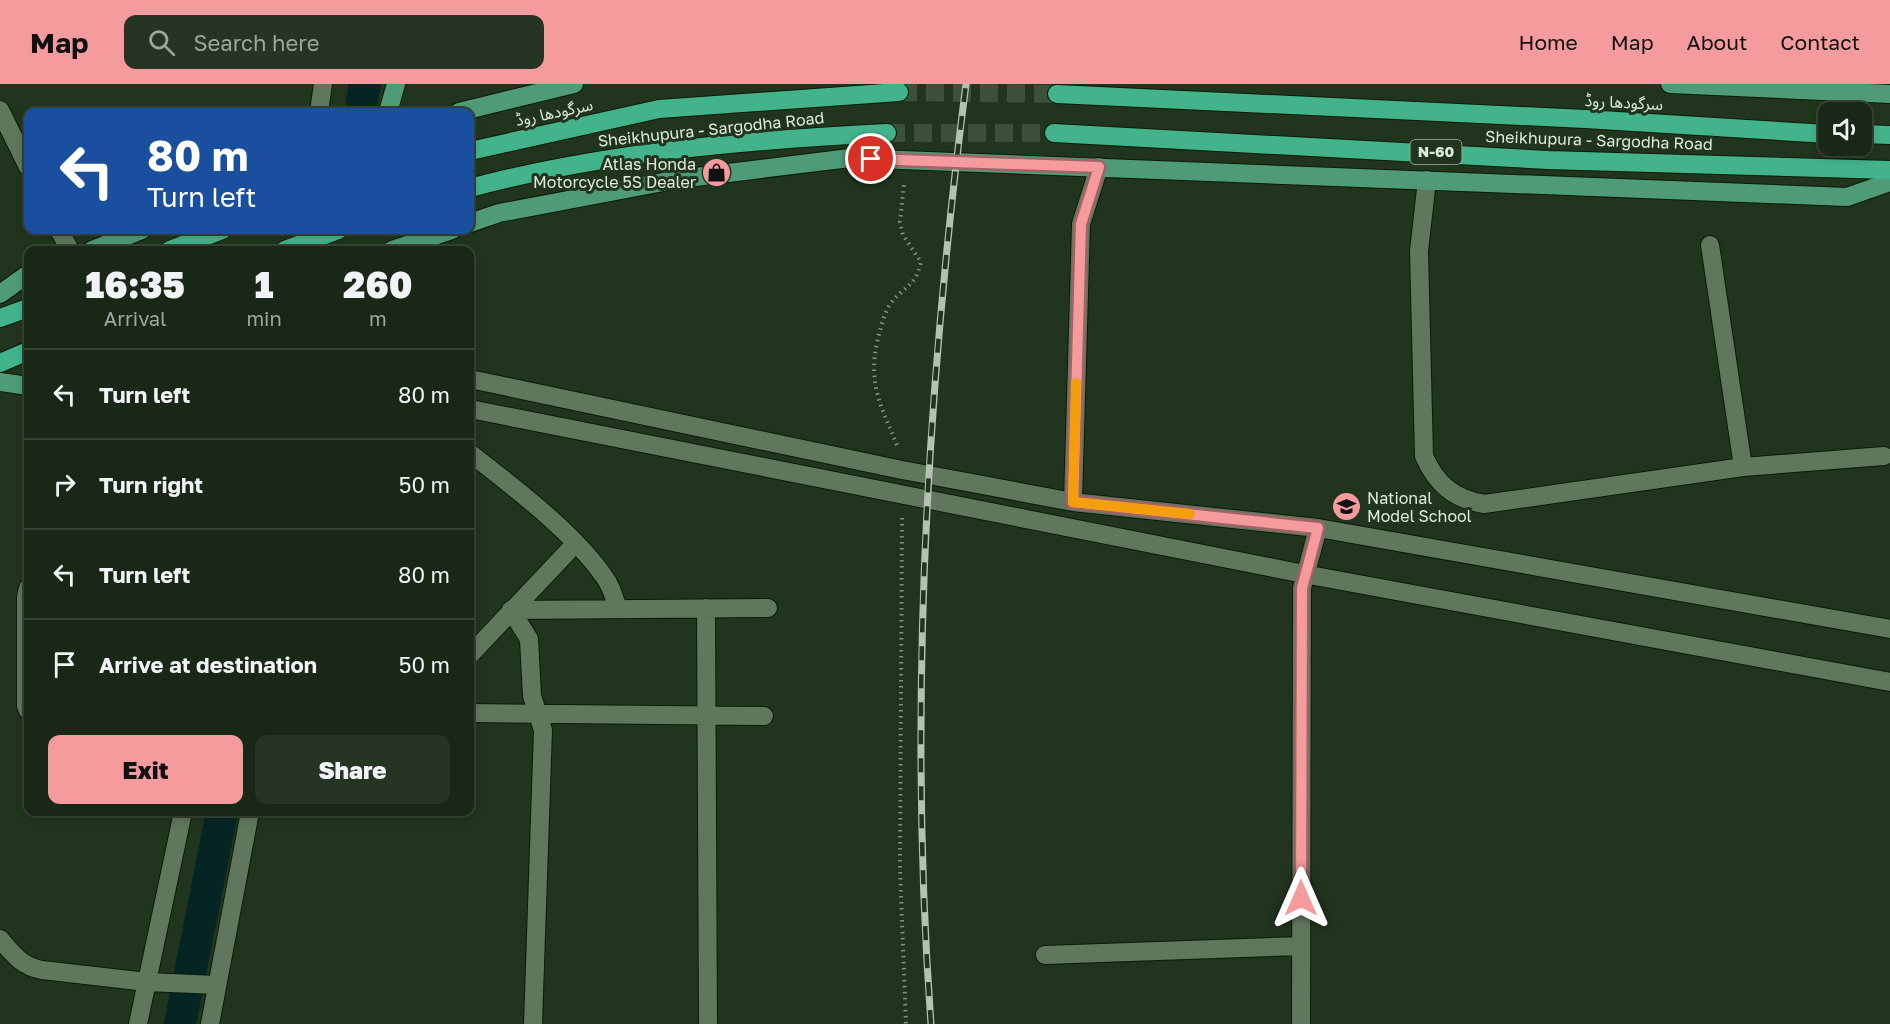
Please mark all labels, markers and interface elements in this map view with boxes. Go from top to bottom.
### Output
search box [124,15,544,69]
text: Map [30,26,88,59]
icon: search [145,26,178,59]
text: Search here [193,29,319,56]
text: Home [1518,29,1578,55]
text: Map [1611,29,1654,55]
text: About [1687,29,1747,55]
text: Contact [1780,29,1860,55]
street label: سرگودھا روڈ [1584,90,1664,114]
street label: سرگودھا روڈ [514,94,594,130]
map controls [1818,102,1872,156]
button: sound [1818,102,1872,156]
street label: Sheikhupura - Sargodha Road [597,107,825,151]
street label: Sheikhupura - Sargodha Road [1485,126,1713,154]
text: 80 m [147,130,248,180]
icon: left [48,132,126,210]
pin [845,133,896,184]
road number: N-60 [1410,140,1462,164]
icon: arrive [854,142,887,175]
place label: Atlas Honda Motorcycle 5S Dealer [533,154,696,192]
shop icon: Atlas Honda Motorcycle 5S Dealer [701,157,733,189]
text: Turn left [147,181,256,213]
text: 16:35 [85,263,185,306]
text: 1 [255,263,274,306]
text: 260 [343,263,413,306]
text: Arrival [104,306,167,330]
text: min [246,306,282,330]
text: m [369,306,387,330]
icon: left [48,378,81,411]
text: Turn left [99,381,190,408]
text: 80 m [398,381,450,408]
icon: right [48,468,81,501]
text: Turn right [99,471,203,498]
text: 50 m [399,471,450,498]
place label: National Model School [1367,488,1472,526]
school or university icon: National Model School [1330,491,1362,523]
icon: left [48,558,81,591]
text: Turn left [99,561,190,588]
text: 80 m [398,561,450,588]
icon: arrive [48,648,81,681]
text: Arrive at destination [99,651,317,678]
text: 50 m [399,651,450,678]
button: Exit [48,735,243,804]
button: Share [255,735,450,804]
position arrow [1269,866,1333,930]

